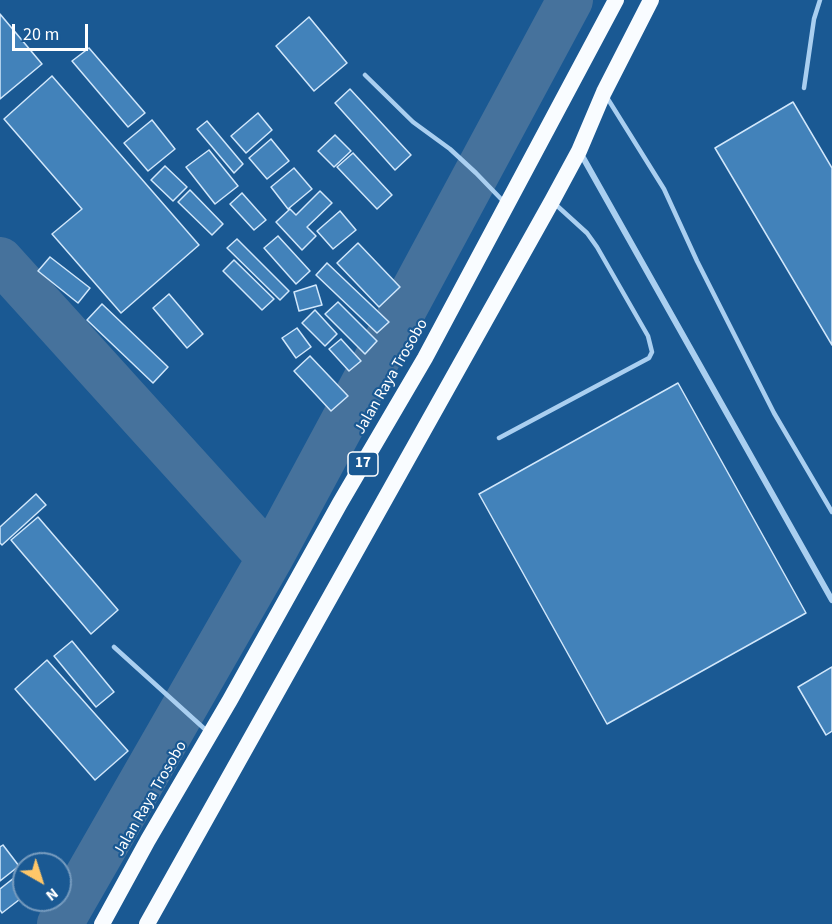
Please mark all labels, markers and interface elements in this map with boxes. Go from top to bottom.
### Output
scale bar [15,12,92,50]
text: 20 m [23,22,59,47]
street label: Jalan Raya Trosobo [351,316,433,438]
road number: 17 [348,452,378,476]
street label: Jalan Raya Trosobo [110,738,192,860]
north arrow [12,852,72,912]
text: N [41,883,63,906]

